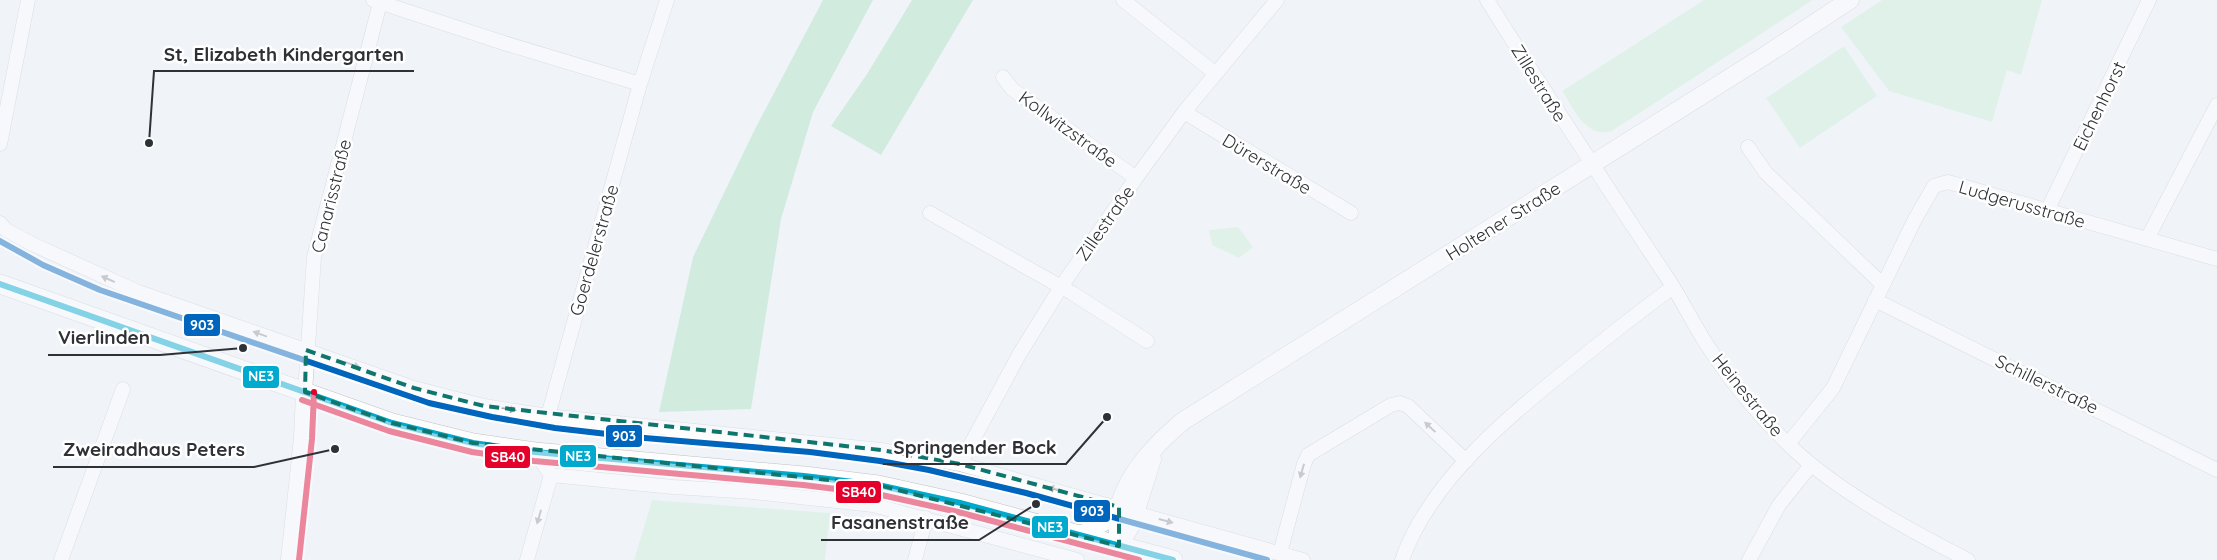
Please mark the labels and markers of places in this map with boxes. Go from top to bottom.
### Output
callout: St, Elizabeth Kindergarten [154,37,414,71]
callout: Vierlinden [48,321,160,355]
callout: Springender Bock [883,430,1066,464]
callout: Zweiradhaus Peters [53,433,254,467]
callout: Fasanenstraße [821,506,979,540]

